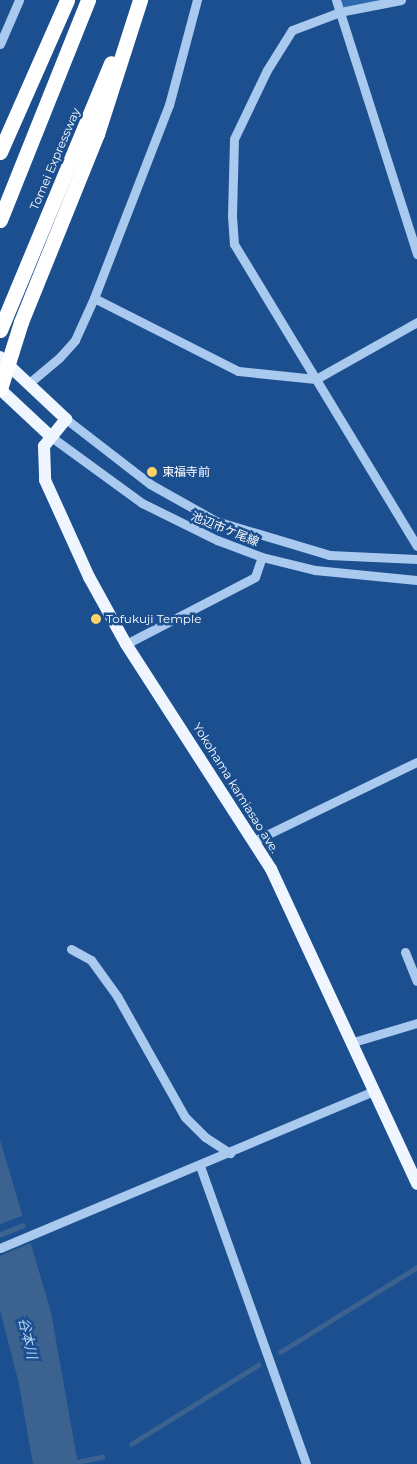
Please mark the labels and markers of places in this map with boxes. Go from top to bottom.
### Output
place label: 東福寺前 [162,465,210,479]
marker: 東福寺前 [146,466,158,478]
place label: Tofukuji Temple [106,612,201,626]
marker: Tofukuji Temple [90,613,102,625]

